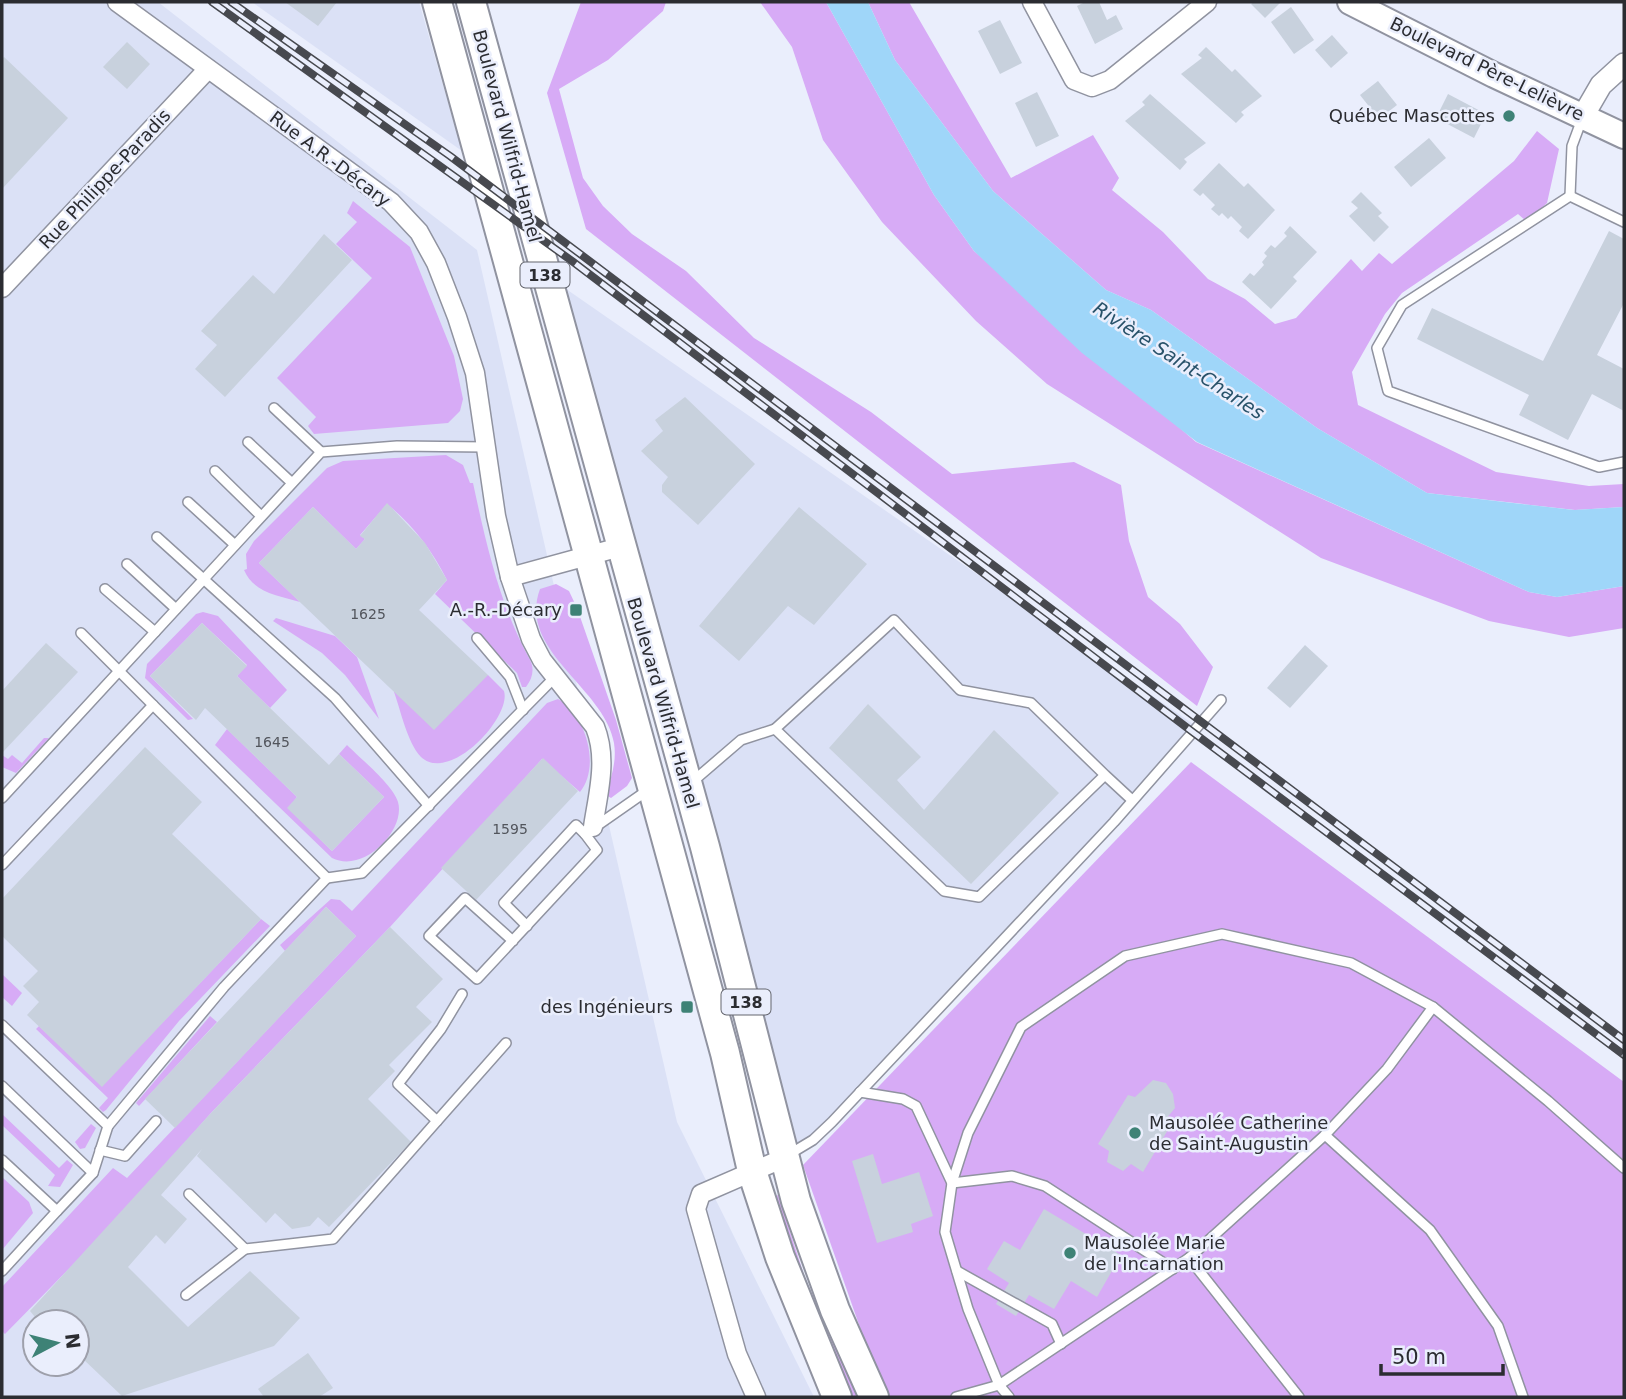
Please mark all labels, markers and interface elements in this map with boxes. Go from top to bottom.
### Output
street label: Boulevard Père-Lelièvre [1387,12,1588,125]
street label: Boulevard Wilfrid-Hamel [469,27,546,244]
street label: Rue Philippe-Paradis [35,105,175,253]
place label: Québec Mascottes [1329,105,1495,126]
street label: Rue A.R.-Décary [266,106,395,211]
marker: Québec Mascottes [1501,108,1517,124]
road number: 138 [520,262,570,288]
water label: Rivière Saint-Charles [1089,297,1269,424]
street label: Boulevard Wilfrid-Hamel [623,595,704,811]
place label: A.-R.-Décary [450,599,562,620]
marker: A.-R.-Décary [568,602,584,618]
house number: 1625 [350,606,386,622]
house number: 1645 [254,734,290,750]
house number: 1595 [492,821,528,837]
road number: 138 [722,990,770,1014]
place label: des Ingénieurs [541,996,673,1017]
marker: des Ingénieurs [679,999,695,1015]
place label: Mausolée Catherine de Saint-Augustin [1149,1112,1328,1154]
marker: Mausolée Catherine de Saint-Augustin [1127,1125,1143,1141]
place label: Mausolée Marie de l'Incarnation [1084,1232,1225,1274]
marker: Mausolée Marie de l'Incarnation [1062,1245,1078,1261]
north arrow [21,1308,91,1378]
text: N [61,1332,85,1350]
scale bar [1381,1332,1504,1376]
text: 50 m [1392,1345,1446,1369]

